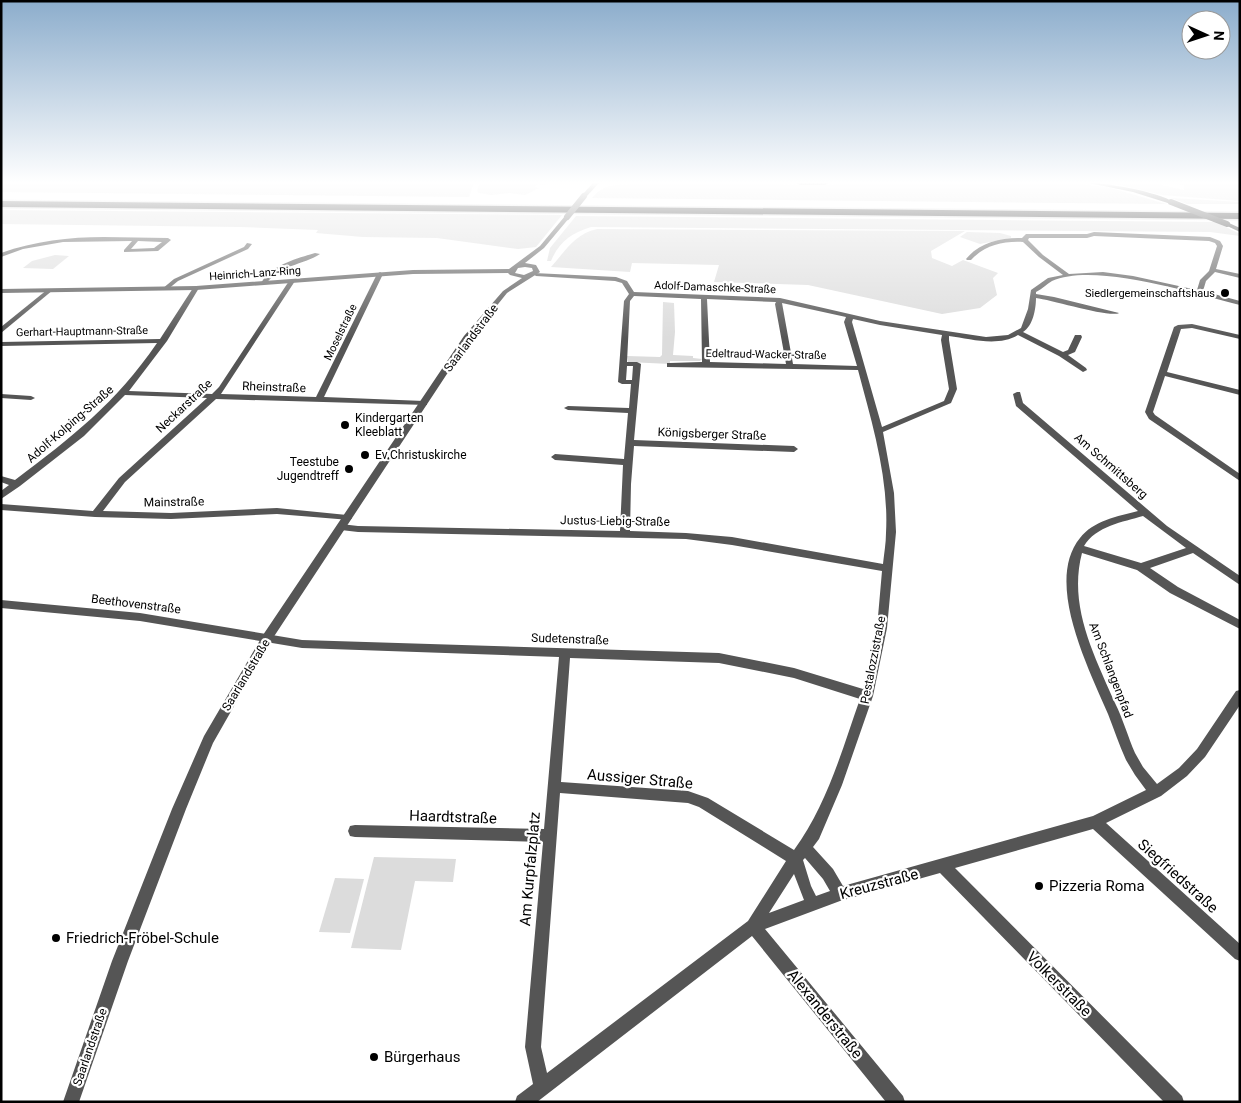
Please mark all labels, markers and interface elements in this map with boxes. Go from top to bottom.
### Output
north arrow [1181,10,1231,60]
text: N [1211,30,1227,41]
street label: Heinrich-Lanz-Ring [209,264,301,283]
street label: Adolf-Damaschke-Straße [654,279,776,296]
place label: Siedlergemeinschaftshaus [1085,287,1215,300]
marker: Siedlergemeinschaftshaus [1219,287,1231,299]
street label: Saarlandstraße [441,301,501,375]
street label: Moselstraße [321,302,360,363]
street label: Gerhart-Hauptmann-Straße [16,324,148,339]
street label: Edeltraud-Wacker-Straße [706,347,827,362]
street label: Neckarstraße [153,376,215,436]
street label: Rheinstraße [242,379,306,395]
street label: Adolf-Kolping-Straße [24,383,116,465]
place label: Kindergarten Kleeblatt [355,411,424,439]
marker: Kindergarten Kleeblatt [339,419,351,431]
street label: Königsberger Straße [657,425,767,443]
street label: Am Schmittsberg [1071,430,1151,502]
place label: Ev.Christuskirche [375,448,467,462]
marker: Ev.Christuskirche [359,449,371,461]
place label: Teestube Jugendtreff [277,455,340,483]
marker: Teestube Jugendtreff [343,463,355,475]
street label: Mainstraße [144,494,204,510]
street label: Justus-Liebig-Straße [560,513,670,529]
street label: Beethovenstraße [90,592,182,616]
street label: Pestalozzistraße [858,615,888,705]
street label: Am Schlangenpfad [1086,620,1136,720]
street label: Sudetenstraße [531,631,609,647]
street label: Saarlandstraße [219,637,273,713]
street label: Aussiger Straße [586,765,694,793]
street label: Haardtstraße [409,806,497,828]
street label: Am Kurpfalzplatz [516,811,544,927]
street label: Siegfriedstraße [1134,835,1222,917]
street label: Kreuzstraße [838,865,920,903]
place label: Pizzeria Roma [1049,877,1145,895]
marker: Pizzeria Roma [1033,880,1045,892]
place label: Friedrich-Fröbel-Schule [66,929,219,947]
marker: Friedrich-Fröbel-Schule [50,932,62,944]
street label: Volkerstraße [1023,948,1095,1020]
street label: Alexanderstraße [784,966,866,1062]
street label: Saarlandstraße [70,1006,110,1088]
place label: Bürgerhaus [384,1048,460,1066]
marker: Bürgerhaus [368,1051,380,1063]

